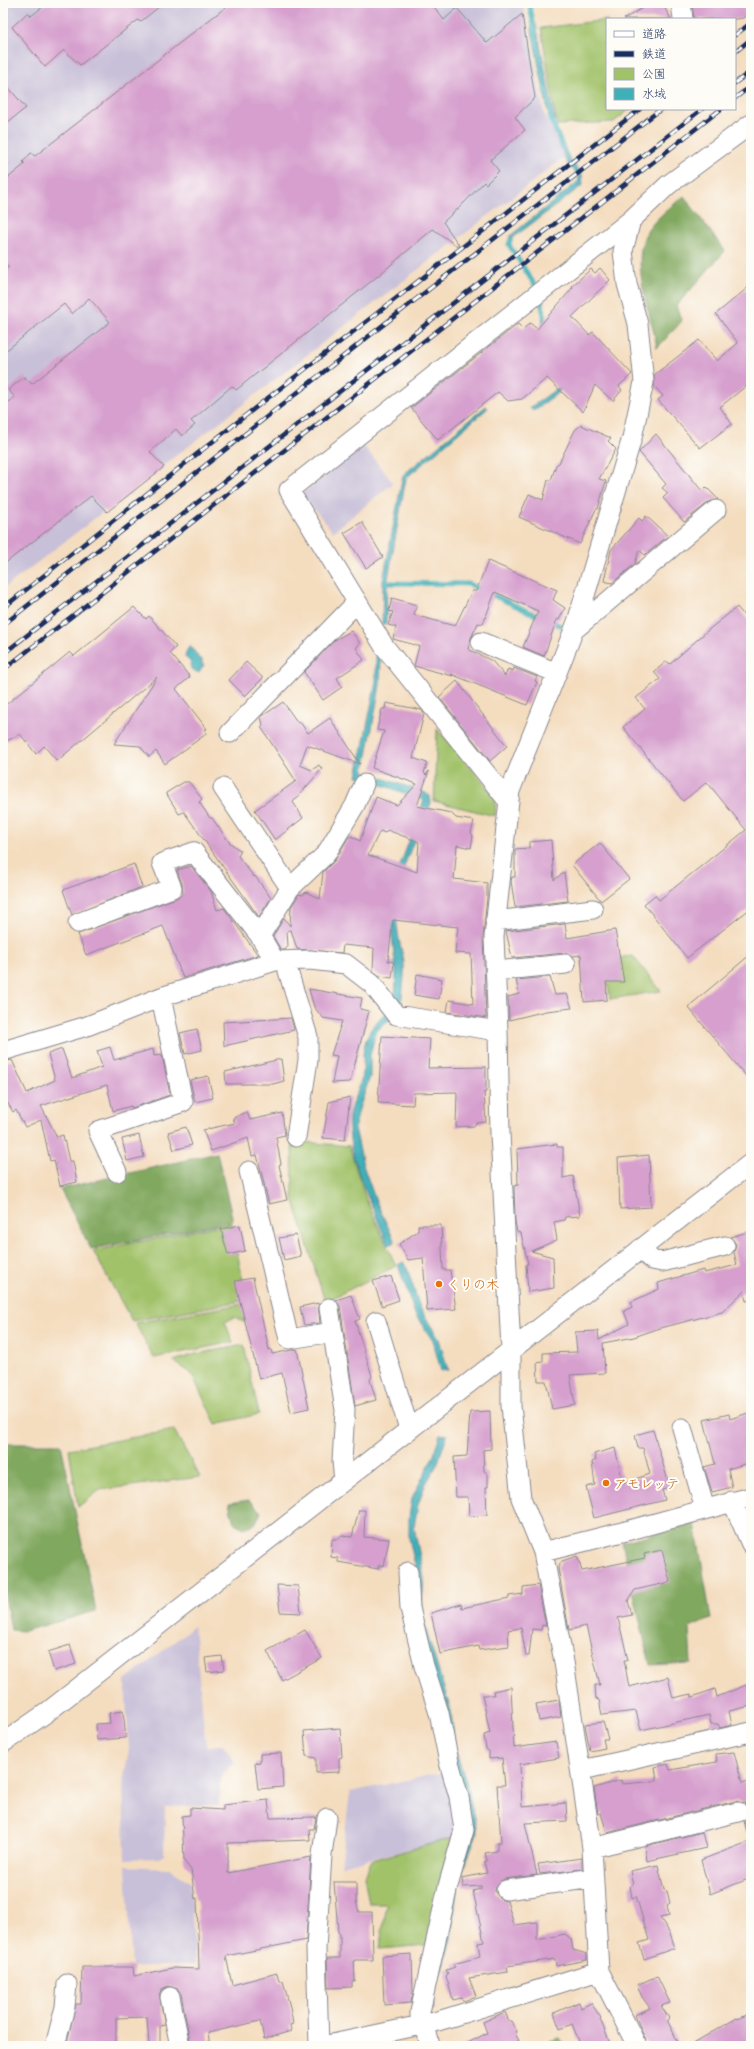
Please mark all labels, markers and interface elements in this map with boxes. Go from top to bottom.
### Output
legend [606,18,736,110]
text: 道路 [642,27,666,41]
text: 鉄道 [642,47,666,61]
text: 公園 [642,67,666,81]
text: 水域 [642,87,666,101]
place label: くりの木 [447,1277,499,1292]
marker: くりの木 [434,1279,444,1289]
place label: アモレッテ [614,1476,679,1491]
marker: アモレッテ [601,1478,611,1488]

